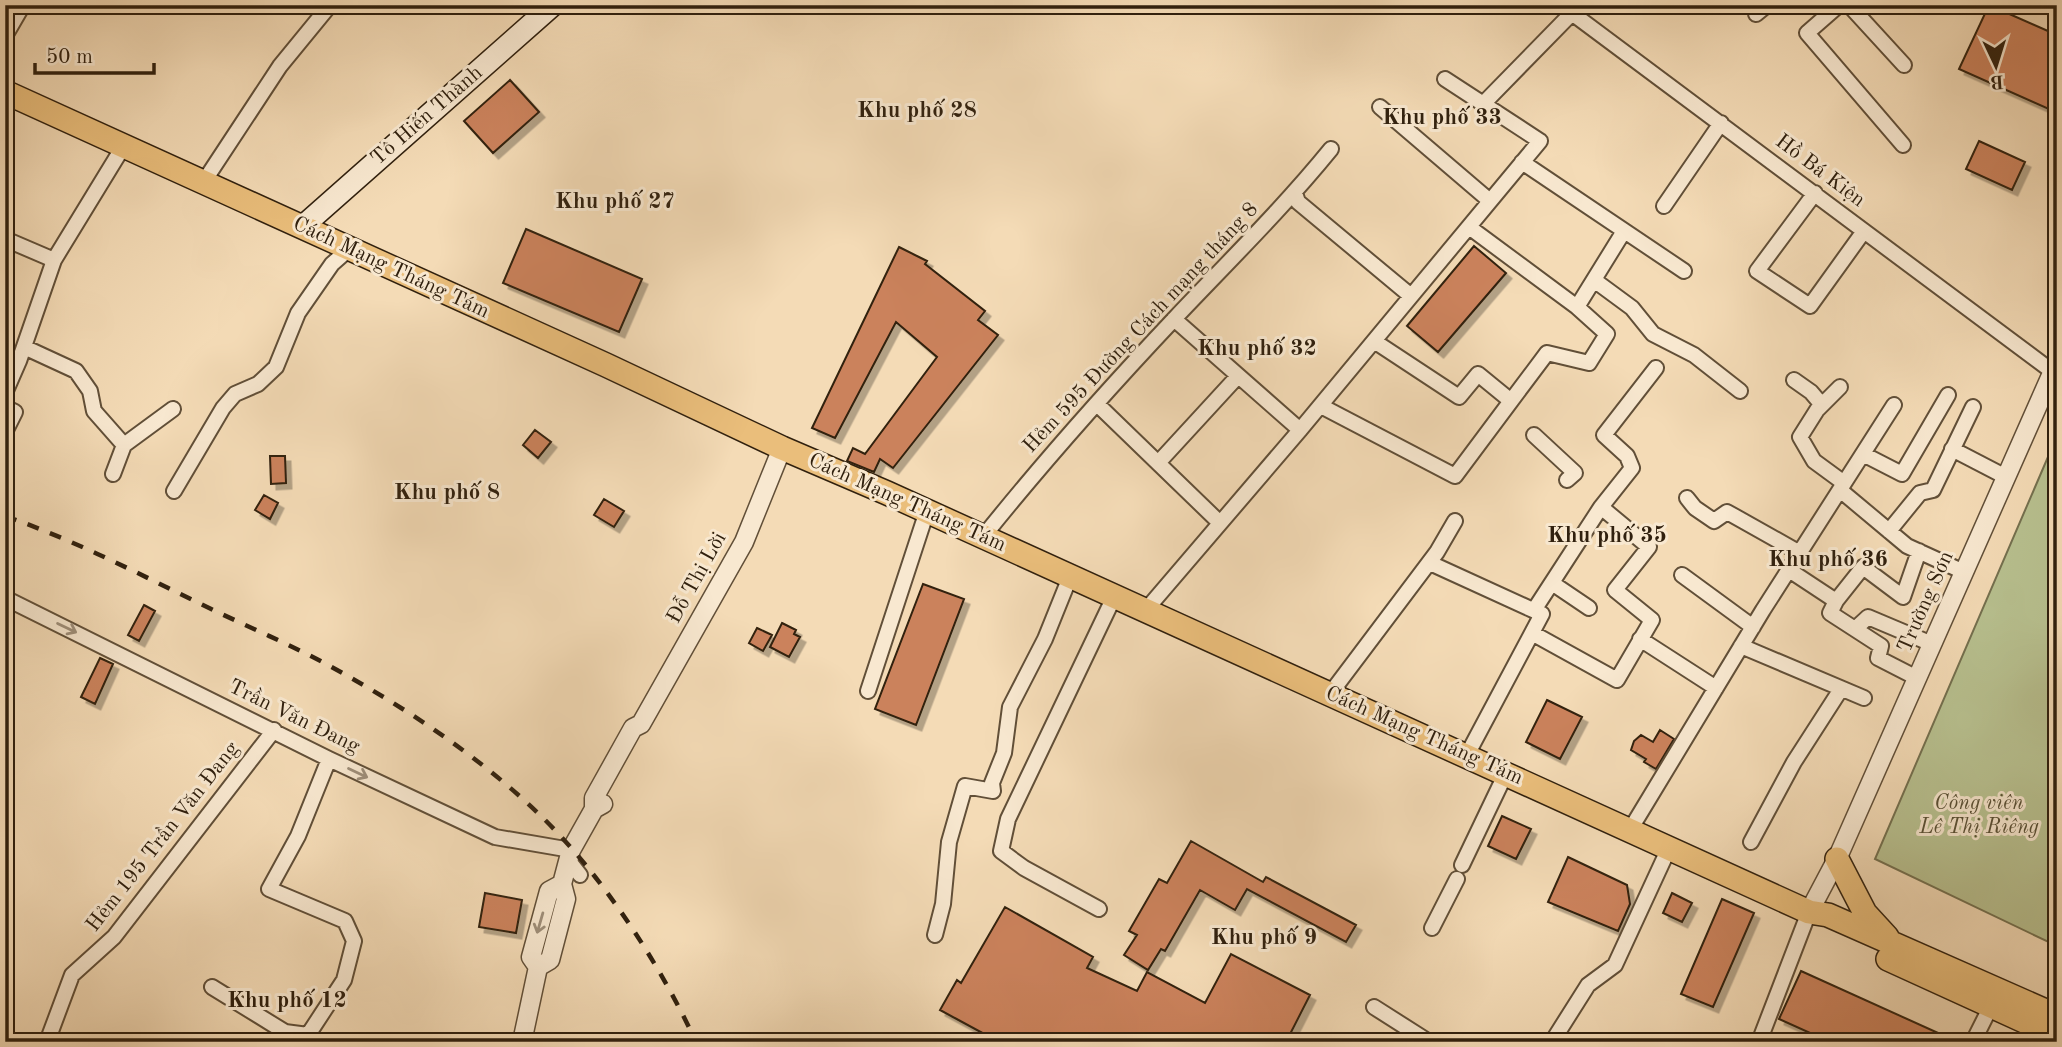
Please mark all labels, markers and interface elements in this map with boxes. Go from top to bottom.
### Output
scale bar [35,32,154,76]
north arrow [1960,32,2030,102]
text: 50 m [46,47,93,68]
street label: Tô Hiến Thành [367,61,487,170]
text: B [1990,71,2004,90]
district label: Khu phố 28 [857,98,977,122]
district label: Khu phố 33 [1382,105,1502,129]
street label: Hồ Bá Kiện [1771,129,1870,211]
district label: Khu phố 27 [555,189,675,213]
street label: Hẻm 595 Đường Cách mạng tháng 8 [1019,199,1263,457]
street label: Cách Mạng Tháng Tám [290,213,492,323]
district label: Khu phố 32 [1197,336,1317,360]
street label: Cách Mạng Tháng Tám [805,450,1009,556]
district label: Khu phố 8 [394,480,500,504]
district label: Khu phố 35 [1547,523,1667,547]
street label: Đỗ Thị Lời [662,528,731,627]
district label: Khu phố 36 [1768,547,1888,571]
street label: Trường Sơn [1894,548,1958,656]
one-way arrow [56,622,77,636]
street label: Trần Văn Ðang [225,674,364,758]
street label: Cách Mạng Tháng Tám [1322,683,1526,789]
street label: Hẻm 195 Trần Văn Ðang [81,737,244,936]
one-way arrow [347,766,368,780]
park label: Công viên Lê Thị Riêng [1918,793,2039,838]
one-way arrow [533,912,546,934]
district label: Khu phố 9 [1211,925,1317,949]
district label: Khu phố 12 [227,988,347,1012]

